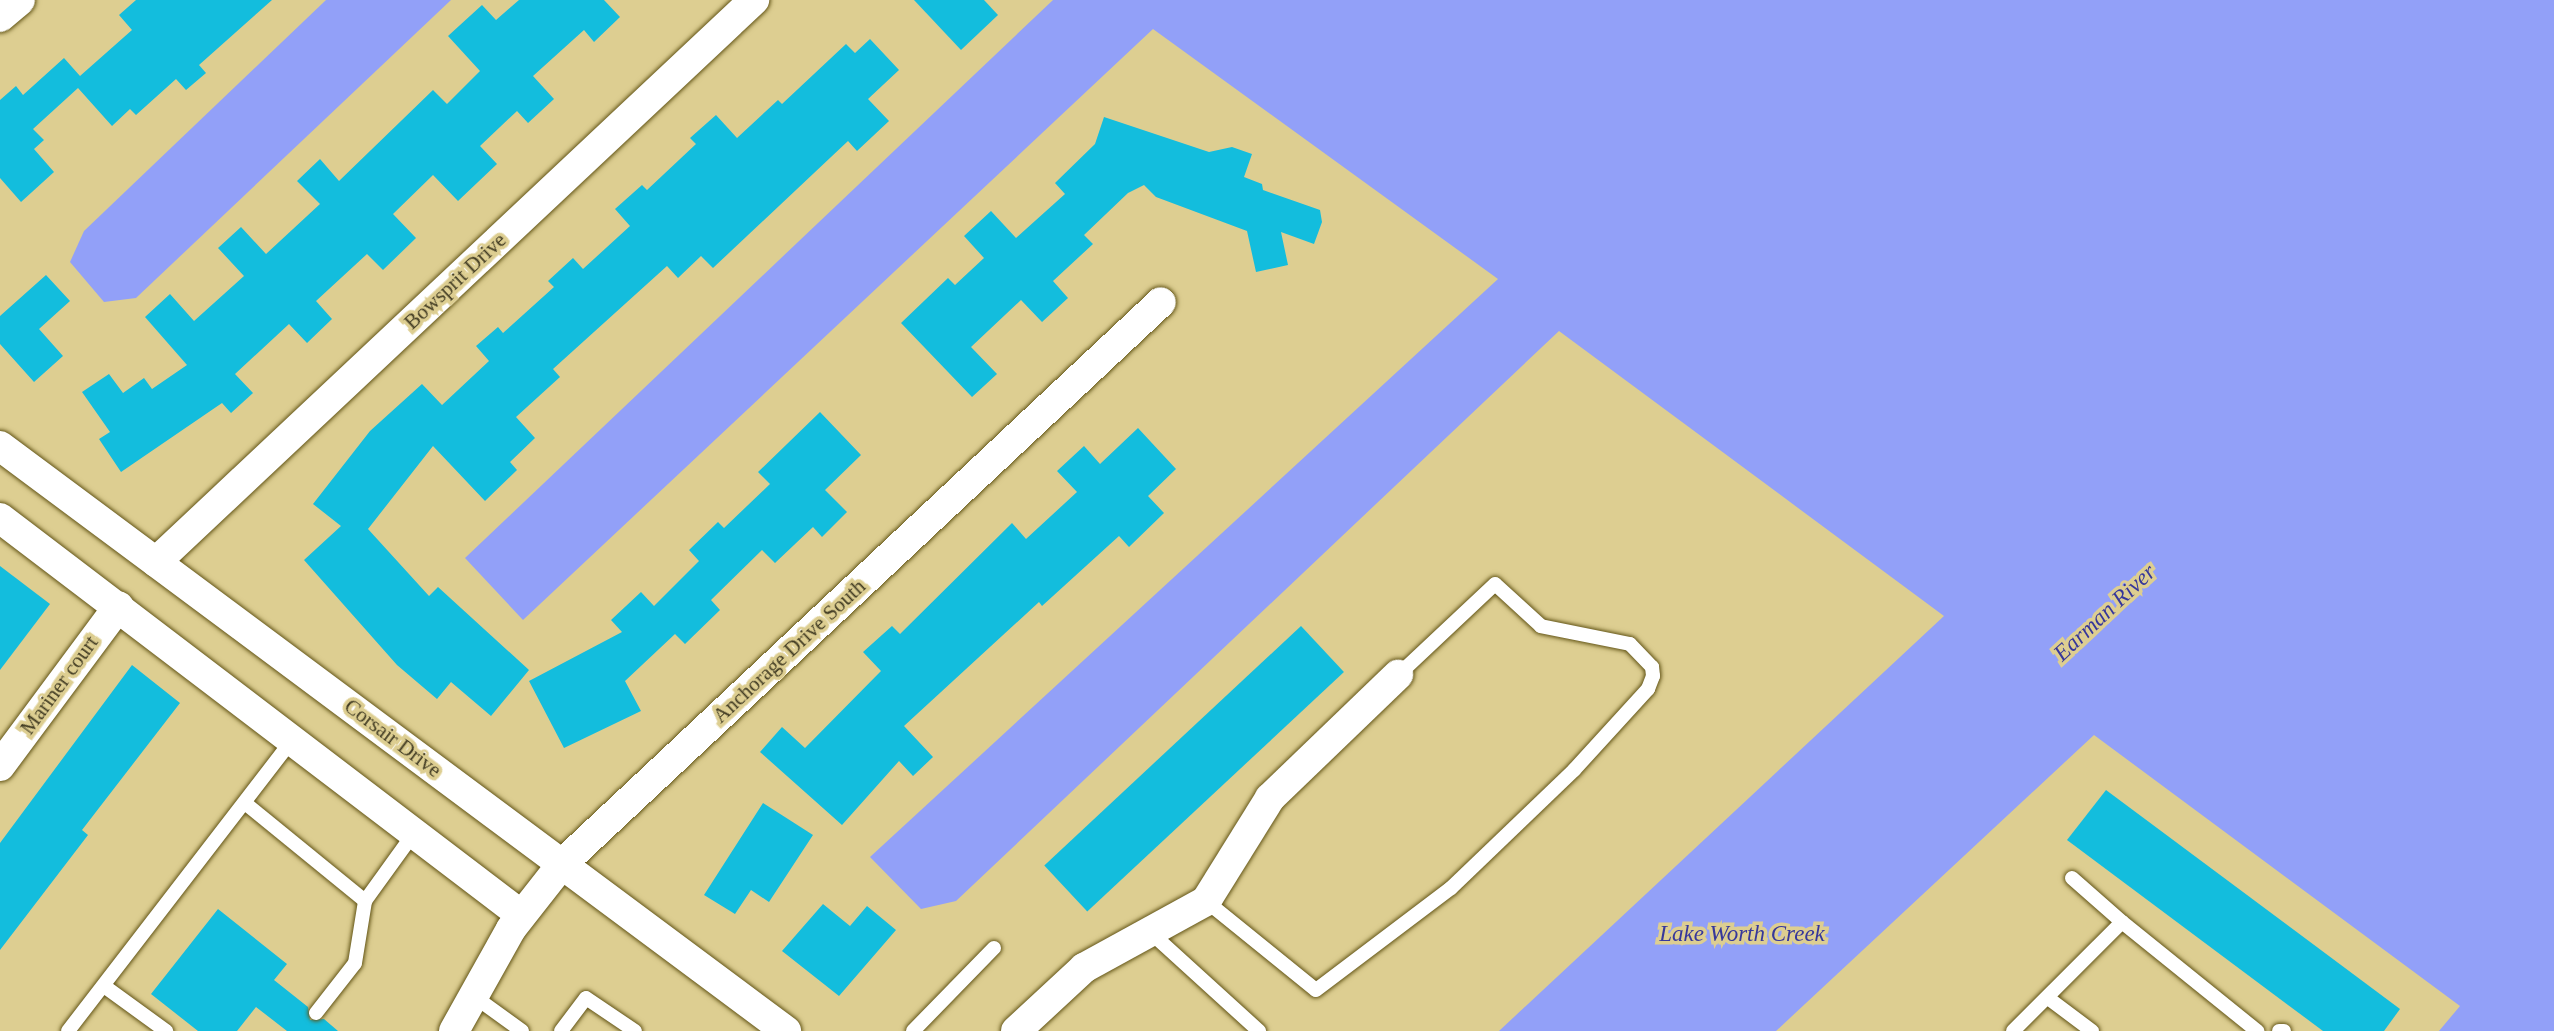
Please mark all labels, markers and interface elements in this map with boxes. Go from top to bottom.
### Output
street label: Bowsprit Drive [399,227,511,335]
water label: Earman River [2048,559,2162,667]
street label: Anchorage Drive South [707,574,871,728]
street label: Mariner court [15,631,103,739]
street label: Corsair Drive [340,693,446,783]
water label: Lake Worth Creek [1659,920,1825,948]

